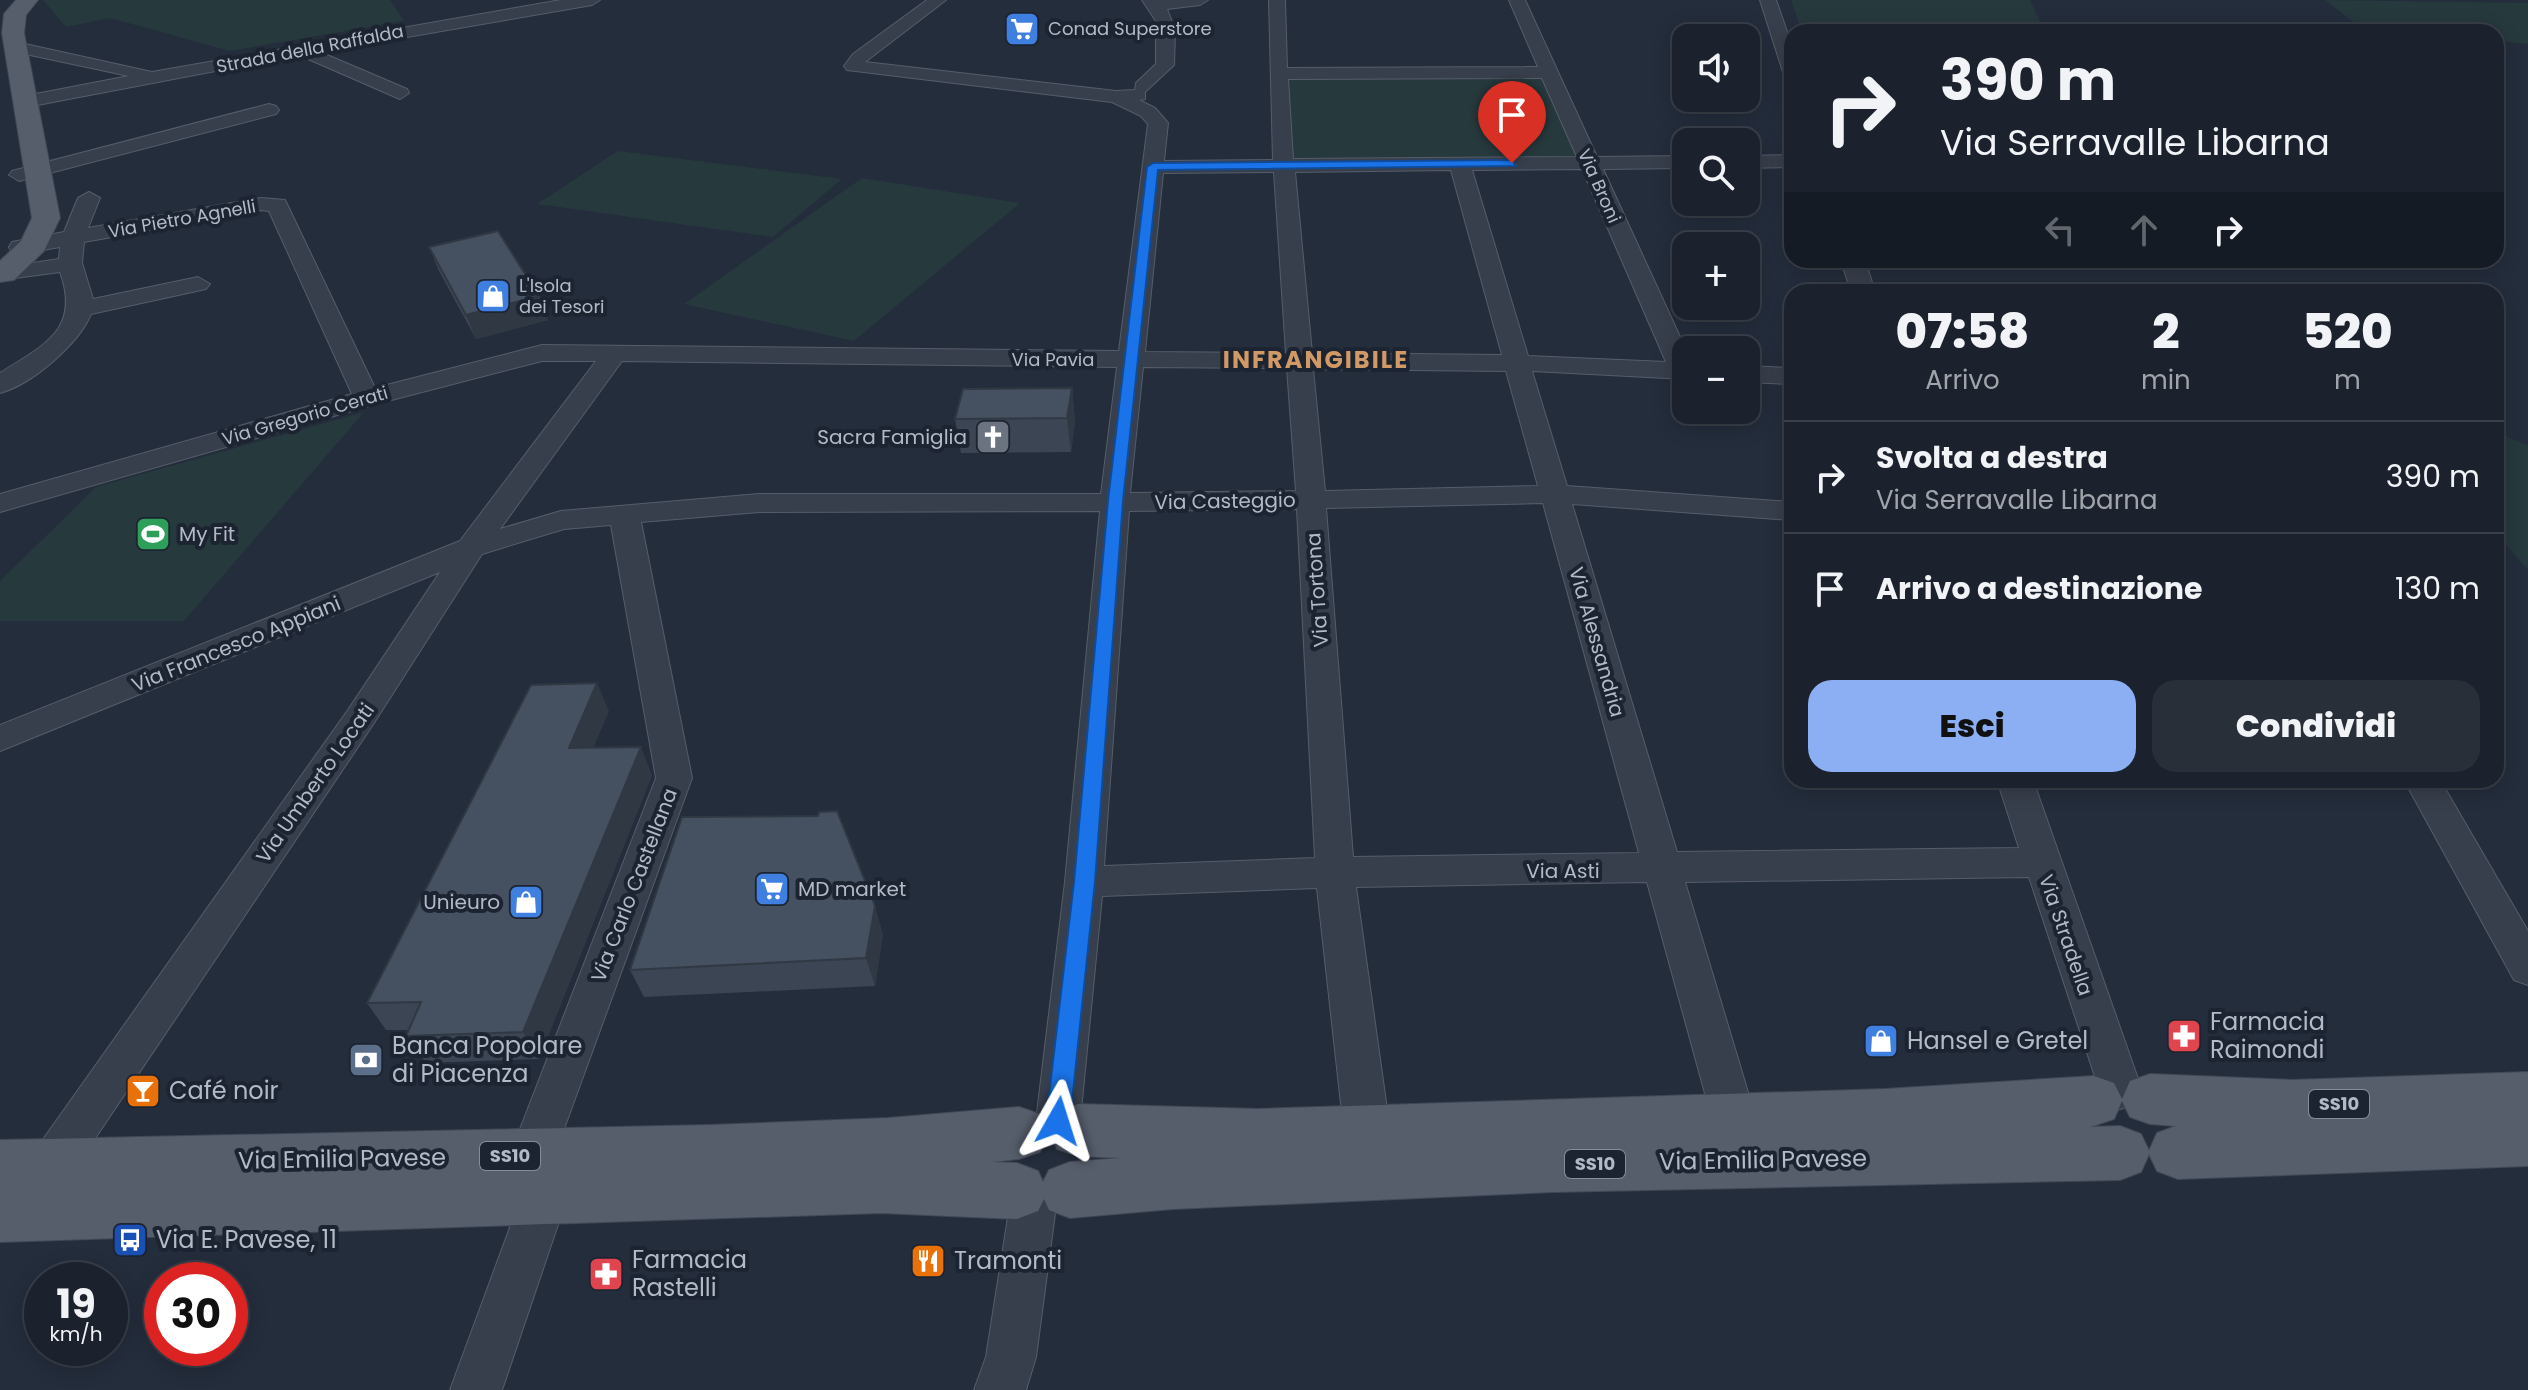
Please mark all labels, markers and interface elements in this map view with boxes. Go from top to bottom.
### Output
supermarket icon: Conad Superstore [1003,10,1041,48]
place label: Conad Superstore [1048,16,1212,41]
street label: Strada della Raffalda [214,18,406,79]
map controls [1672,24,1760,424]
button: sound [1672,24,1760,112]
text: 390 m [1940,41,2116,120]
icon: right [1808,56,1912,160]
pin [1478,81,1546,163]
icon: arrive [1490,93,1534,137]
text: Via Serravalle Libarna [1940,117,2330,168]
button: search [1672,128,1760,216]
street label: Via Broni [1572,145,1627,227]
street label: Via Pietro Agnelli [106,193,258,244]
icon: left [2038,208,2082,252]
icon: ahead [2122,208,2166,252]
icon: right [2206,208,2250,252]
button: + [1672,232,1760,320]
place label: L'Isola dei Tesori [519,273,605,319]
shop icon: L'Isola dei Tesori [474,277,512,315]
text: 07:58 [1895,298,2029,365]
text: 2 [2152,298,2179,365]
text: 520 [2302,298,2393,365]
button: − [1672,336,1760,424]
district label: INFRANGIBILE [1223,343,1409,376]
street label: Via Pavia [1012,347,1094,372]
text: Arrivo [1925,362,2000,398]
text: min [2141,362,2191,398]
text: m [2334,362,2361,398]
street label: Via Gregorio Cerati [219,380,391,451]
church icon: Sacra Famiglia [974,418,1012,456]
place label: Sacra Famiglia [817,423,967,451]
text: Svolta a destra [1876,436,2108,479]
icon: right [1808,455,1852,499]
text: 390 m [2386,455,2480,498]
text: Via Serravalle Libarna [1876,482,2158,518]
street label: Via Casteggio [1154,486,1296,516]
sports icon: My Fit [134,515,172,553]
place label: My Fit [179,520,235,548]
street label: Via Tortona [1299,532,1335,648]
street label: Via Alessandria [1562,564,1632,720]
icon: arrive [1808,567,1852,611]
text: Arrivo a destinazione [1876,567,2202,610]
text: 130 m [2395,567,2480,610]
street label: Via Francesco Appiani [127,589,345,699]
button: Esci [1808,680,2136,772]
button: Condividi [2152,680,2480,772]
street label: Via Umberto Locati [249,697,381,869]
street label: Via Carlo Castellana [584,784,684,986]
street label: Via Asti [1526,857,1600,885]
supermarket icon: MD market [753,870,791,908]
street label: Via Stradella [2032,871,2100,999]
place label: MD market [798,875,906,903]
shop icon: Unieuro [507,883,545,921]
place label: Unieuro [423,888,500,916]
place label: Farmacia Raimondi [2210,1005,2325,1066]
pharmacy icon: Farmacia Raimondi [2165,1017,2203,1055]
shop icon: Hansel e Gretel [1862,1022,1900,1060]
place label: Hansel e Gretel [1907,1024,2088,1057]
place label: Banca Popolare di Piacenza [392,1029,582,1090]
bank icon: Banca Popolare di Piacenza [347,1041,385,1079]
bar icon: Café noir [124,1072,162,1110]
place label: Café noir [169,1074,279,1107]
position arrow [1016,1079,1100,1163]
road number: SS10 [2309,1090,2369,1118]
street label: Via Emilia Pavese [238,1140,446,1177]
street label: Via Emilia Pavese [1659,1141,1867,1178]
road number: SS10 [480,1142,540,1170]
road number: SS10 [1565,1150,1625,1178]
bus stop icon: Via E. Pavese, 11 [111,1221,149,1259]
place label: Via E. Pavese, 11 [156,1223,337,1256]
restaurant icon: Tramonti [909,1242,947,1280]
place label: Farmacia Rastelli [632,1243,747,1304]
place label: Tramonti [954,1244,1062,1277]
pharmacy icon: Farmacia Rastelli [587,1255,625,1293]
speed limit sign: 30 [144,1262,248,1366]
text: 19 [56,1276,96,1332]
text: km/h [49,1320,103,1348]

